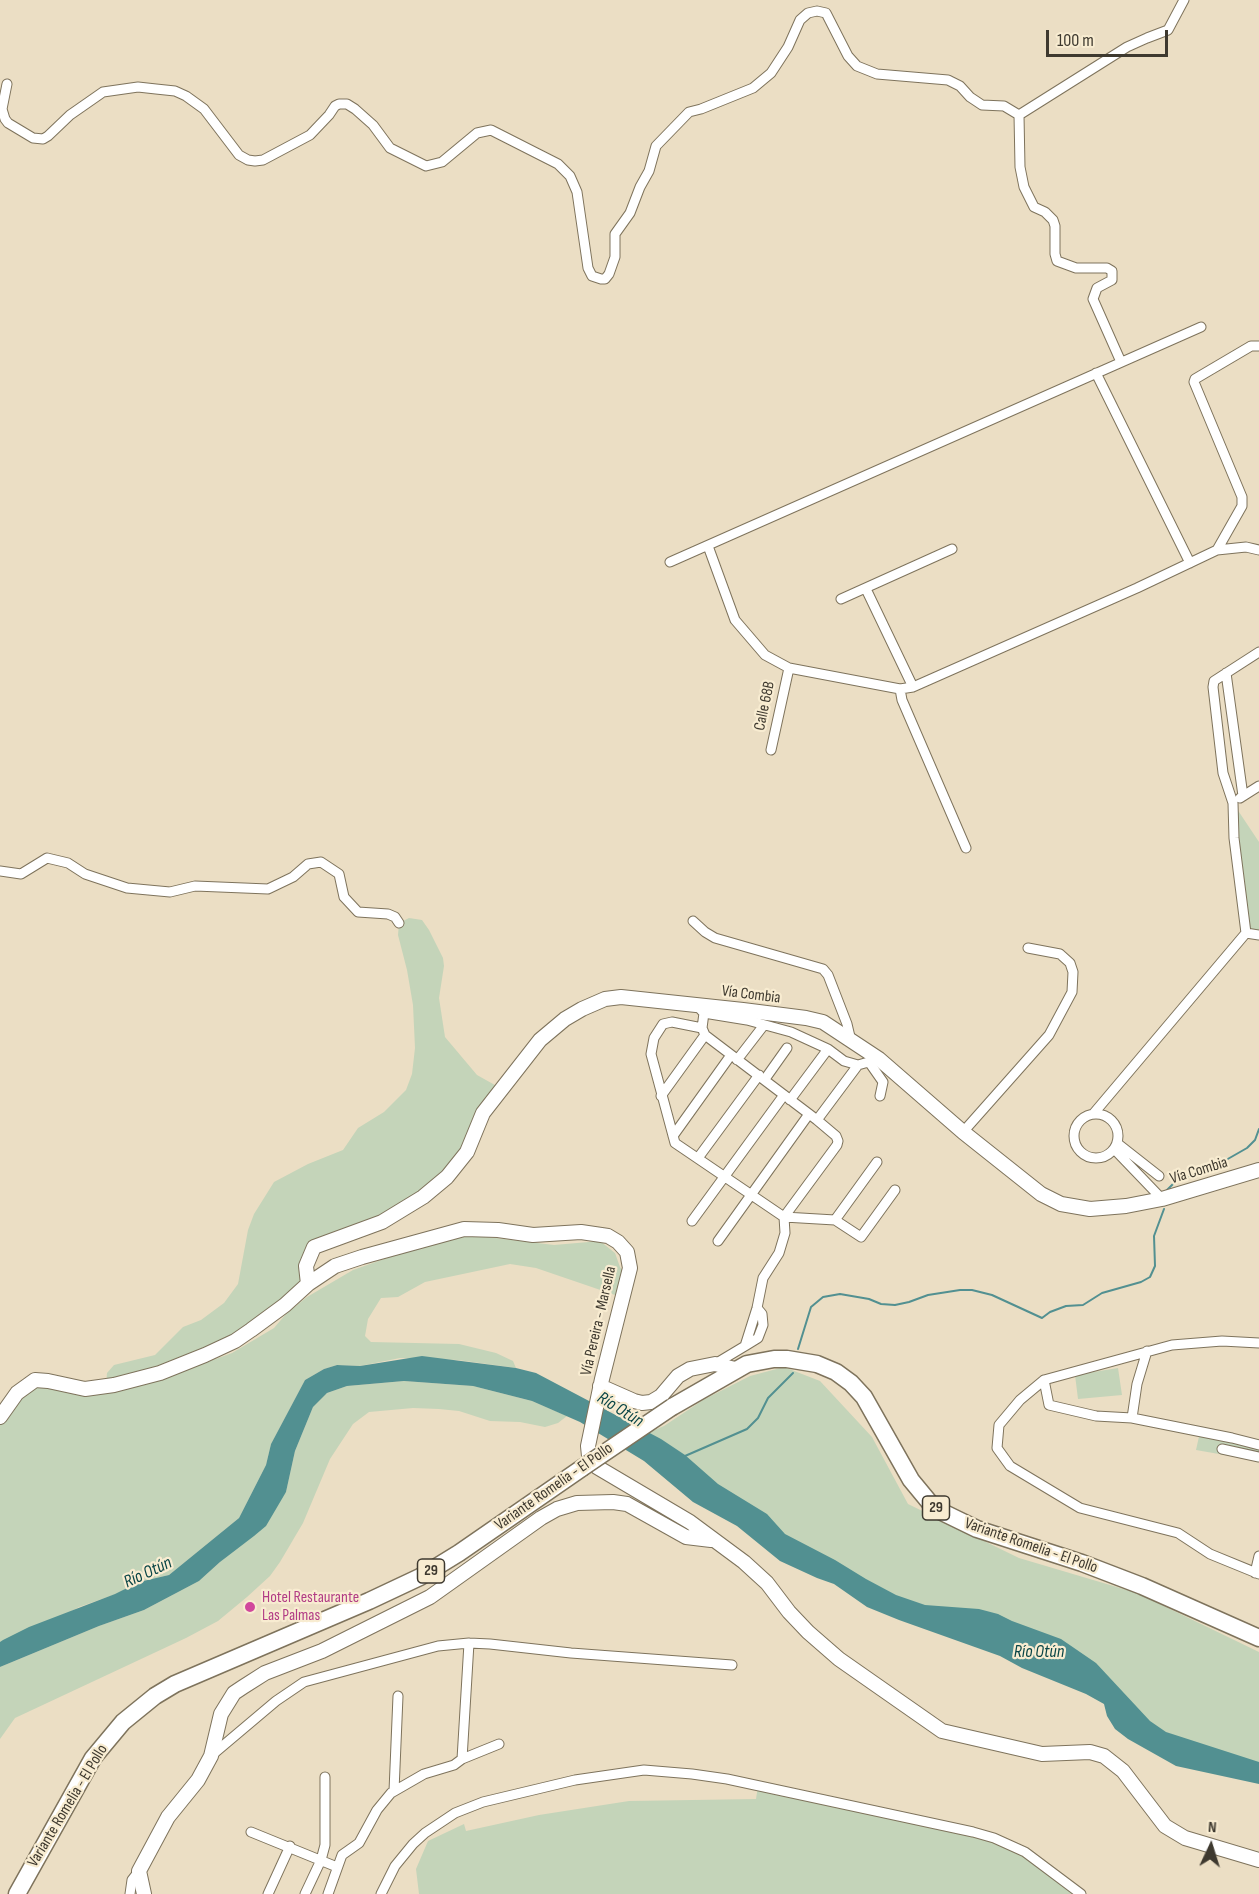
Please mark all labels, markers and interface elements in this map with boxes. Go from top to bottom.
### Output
scale bar [1049,18,1170,56]
text: 100 m [1057,30,1094,51]
street label: Calle 68B [750,680,780,732]
street label: Vía Combia [720,982,782,1008]
street label: Vía Combia [1168,1153,1230,1189]
street label: Vía Pereira - Marsella [577,1264,621,1378]
water label: Río Otún [593,1387,647,1433]
street label: Variante Romelia - El Pollo [491,1439,617,1535]
road number: 29 [922,1496,950,1520]
street label: Variante Romelia - El Pollo [962,1514,1100,1578]
water label: Río Otún [121,1553,175,1593]
road number: 29 [418,1559,444,1583]
place label: Hotel Restaurante Las Palmas [262,1588,359,1626]
marker: Hotel Restaurante Las Palmas [243,1600,257,1614]
water label: Río Otún [1014,1641,1064,1663]
street label: Variante Romelia - El Pollo [24,1741,112,1871]
north arrow [1181,1816,1241,1876]
text: N [1207,1818,1217,1837]

